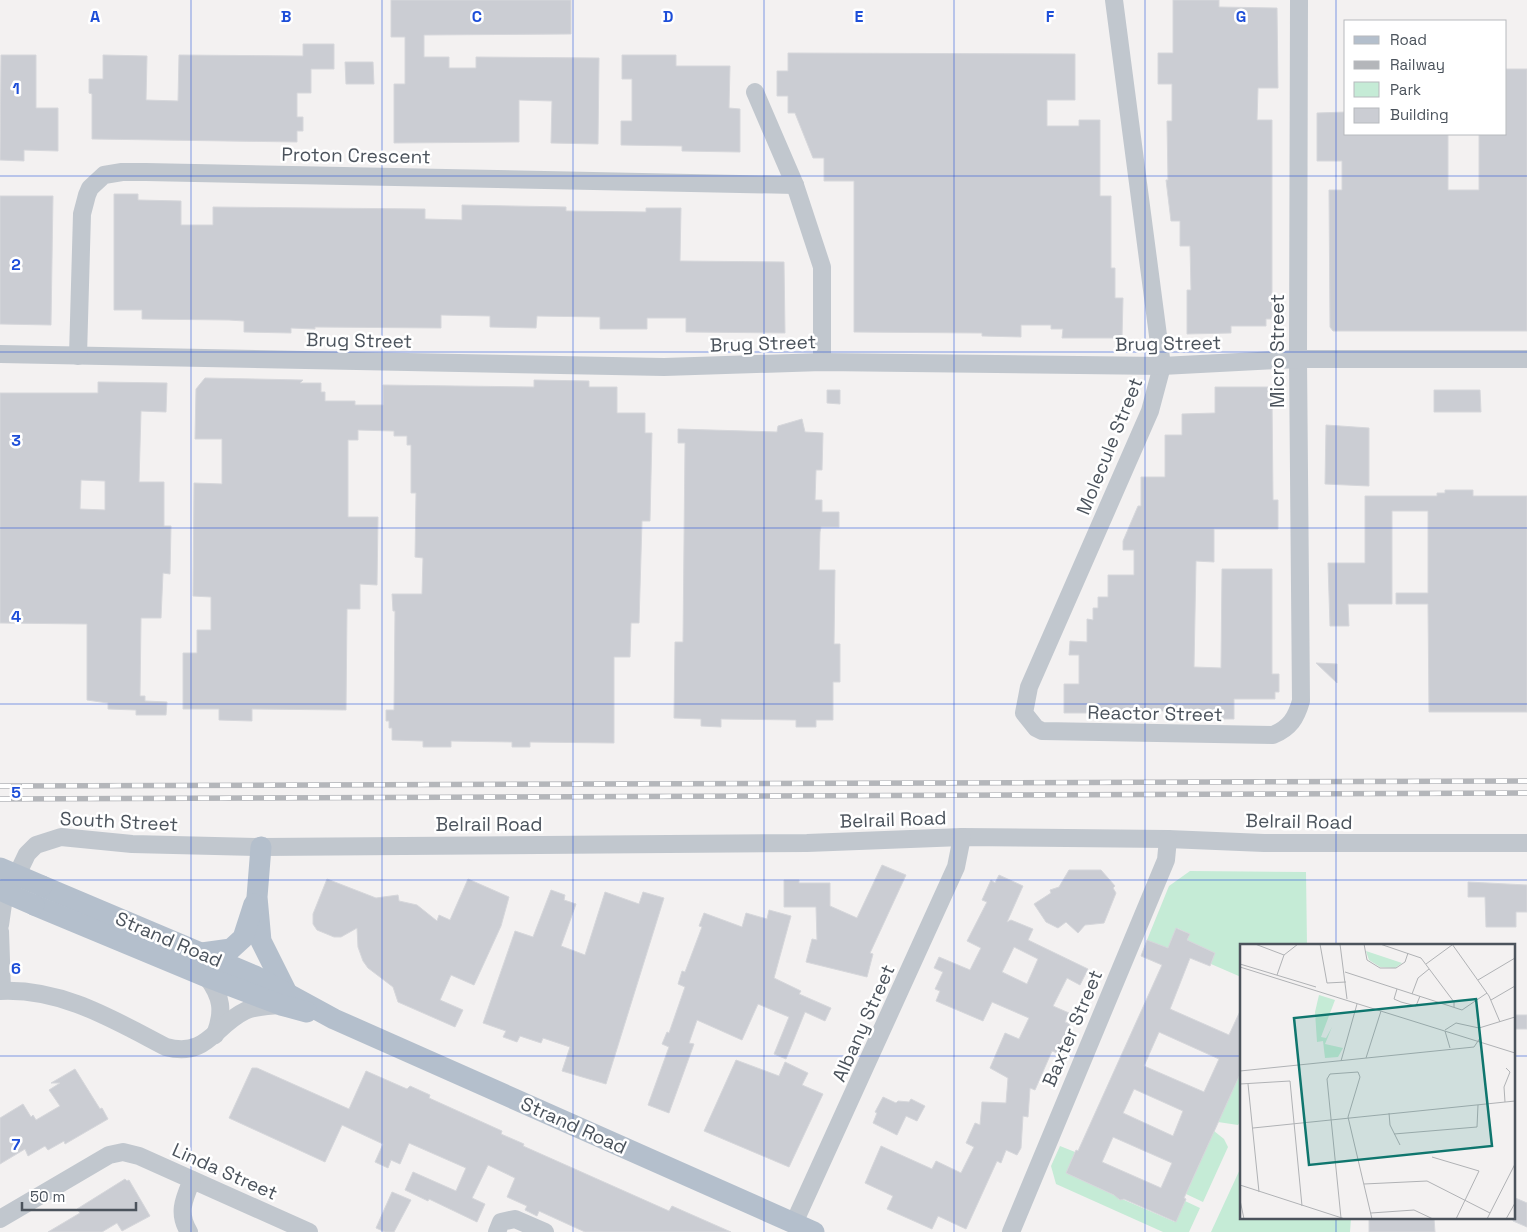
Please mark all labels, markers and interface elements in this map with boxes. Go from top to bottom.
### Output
text: A [90,6,100,27]
text: B [281,6,291,27]
text: C [472,6,482,27]
text: D [663,6,673,27]
text: E [855,6,864,27]
text: F [1046,6,1055,27]
text: G [1236,6,1246,27]
legend [1344,20,1507,135]
text: Road [1390,30,1427,49]
text: Railway [1390,55,1445,74]
text: 1 [12,78,20,99]
text: Park [1390,80,1421,99]
text: Building [1390,105,1449,124]
street label: Proton Crescent [281,142,431,169]
text: 2 [11,254,21,275]
street label: Micro Street [1265,294,1290,408]
street label: Brug Street [306,327,412,354]
street label: Brug Street [709,329,817,358]
street label: Brug Street [1115,330,1221,357]
street label: Molecule Street [1071,374,1148,519]
text: 3 [11,430,21,451]
text: 4 [11,606,21,627]
street label: Reactor Street [1087,700,1223,727]
text: 5 [11,782,21,803]
street label: Belrail Road [839,805,947,834]
street label: South Street [59,806,179,837]
street label: Belrail Road [1245,808,1353,835]
street label: Belrail Road [435,812,543,837]
street label: Strand Road [112,906,226,973]
inset map [1240,944,1514,1220]
text: 6 [11,958,21,979]
street label: Albany Street [826,961,900,1086]
street label: Baxter Street [1037,966,1108,1090]
street label: Strand Road [517,1091,631,1160]
text: 7 [12,1134,21,1155]
street label: Linda Street [168,1137,281,1206]
scale bar [22,1180,136,1212]
text: 50 m [30,1187,65,1206]

